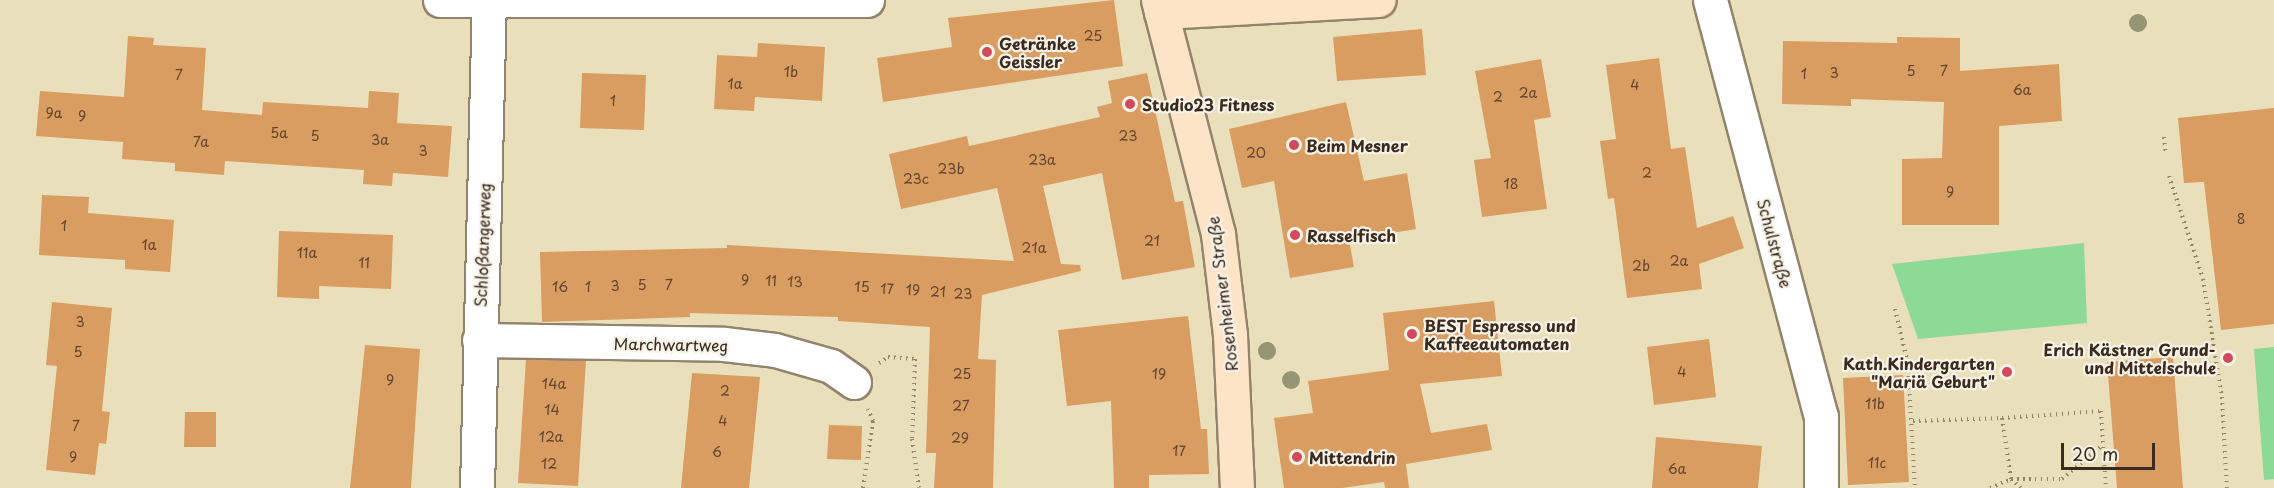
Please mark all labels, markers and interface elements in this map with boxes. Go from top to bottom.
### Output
house number: 25 [1084,28,1102,44]
place label: Getränke Geissler [999,33,1076,71]
marker: Getränke Geissler [980,45,994,59]
house number: 5 [1906,63,1916,79]
house number: 7 [1940,63,1948,79]
house number: 1b [784,64,798,80]
house number: 3 [1829,65,1839,81]
house number: 1 [1801,66,1807,82]
house number: 7 [175,67,183,83]
house number: 1a [728,76,742,92]
house number: 4 [1630,77,1640,93]
house number: 6a [2013,82,2031,98]
house number: 2a [1519,85,1537,101]
house number: 2 [1493,89,1503,105]
house number: 1 [610,93,616,109]
place label: Studio23 Fitness [1142,94,1275,114]
marker: Studio23 Fitness [1123,97,1137,111]
house number: 9a [46,105,62,121]
house number: 9 [78,108,86,124]
house number: 5a [270,125,288,141]
house number: 5 [310,128,320,144]
house number: 23 [1119,128,1137,144]
house number: 3a [371,132,389,148]
house number: 7a [193,134,209,150]
place label: Beim Mesner [1306,135,1409,155]
marker: Beim Mesner [1287,138,1301,152]
house number: 3 [418,143,428,159]
house number: 20 [1246,145,1266,161]
house number: 23a [1028,152,1056,168]
house number: 23b [937,161,965,177]
house number: 2 [1642,165,1652,181]
house number: 23c [903,171,929,187]
house number: 18 [1503,176,1519,192]
street label: Schloßangerweg [470,182,494,308]
house number: 9 [1946,184,1954,200]
street label: Schulstraße [1754,196,1796,290]
house number: 8 [2237,211,2245,227]
street label: Rosenheimer Straße [1203,215,1241,373]
house number: 1 [61,218,67,234]
place label: Rasselfisch [1307,225,1396,245]
marker: Rasselfisch [1288,228,1302,242]
house number: 21 [1144,233,1160,249]
house number: 1a [142,237,156,253]
house number: 21a [1022,240,1046,256]
house number: 11a [297,245,317,261]
house number: 2a [1670,253,1688,269]
house number: 11 [358,255,370,271]
house number: 2b [1632,258,1650,274]
house number: 9 [741,272,749,288]
house number: 11 [765,273,777,289]
house number: 13 [787,274,803,290]
house number: 5 [637,277,647,293]
house number: 7 [665,277,673,293]
house number: 3 [610,278,620,294]
house number: 16 [552,279,568,295]
house number: 1 [585,279,591,295]
house number: 15 [854,279,870,295]
house number: 17 [880,281,894,297]
house number: 19 [906,282,920,298]
house number: 21 [930,284,946,300]
house number: 23 [954,286,972,302]
house number: 3 [75,314,85,330]
place label: BEST Espresso und Kaffeeautomaten [1424,315,1576,353]
marker: BEST Espresso und Kaffeeautomaten [1405,327,1419,341]
street label: Marchwartweg [613,333,729,355]
place label: Erich Kästner Grund- und Mittelschule [2041,339,2216,377]
house number: 5 [73,344,83,360]
marker: Erich Kästner Grund- und Mittelschule [2221,351,2235,365]
place label: Kath.Kindergarten "Mariä Geburt" [1843,353,1995,391]
house number: 4 [1677,364,1687,380]
marker: Kath.Kindergarten "Mariä Geburt" [2000,365,2014,379]
house number: 25 [953,366,971,382]
house number: 19 [1152,366,1166,382]
house number: 9 [386,372,394,388]
house number: 14a [542,376,566,392]
house number: 2 [720,383,730,399]
house number: 11b [1865,396,1885,412]
house number: 27 [952,398,970,414]
house number: 14 [544,402,560,418]
house number: 4 [718,413,728,429]
house number: 7 [72,418,80,434]
house number: 12a [539,429,563,445]
house number: 29 [951,430,969,446]
scale bar [2064,431,2158,469]
text: 20 m [2072,440,2118,467]
house number: 17 [1172,443,1186,459]
house number: 6 [712,444,722,460]
place label: Mittendrin [1309,447,1396,467]
house number: 9 [69,449,77,465]
marker: Mittendrin [1290,450,1304,464]
house number: 11c [1868,455,1886,471]
house number: 12 [541,456,557,472]
house number: 6a [1668,461,1686,477]

